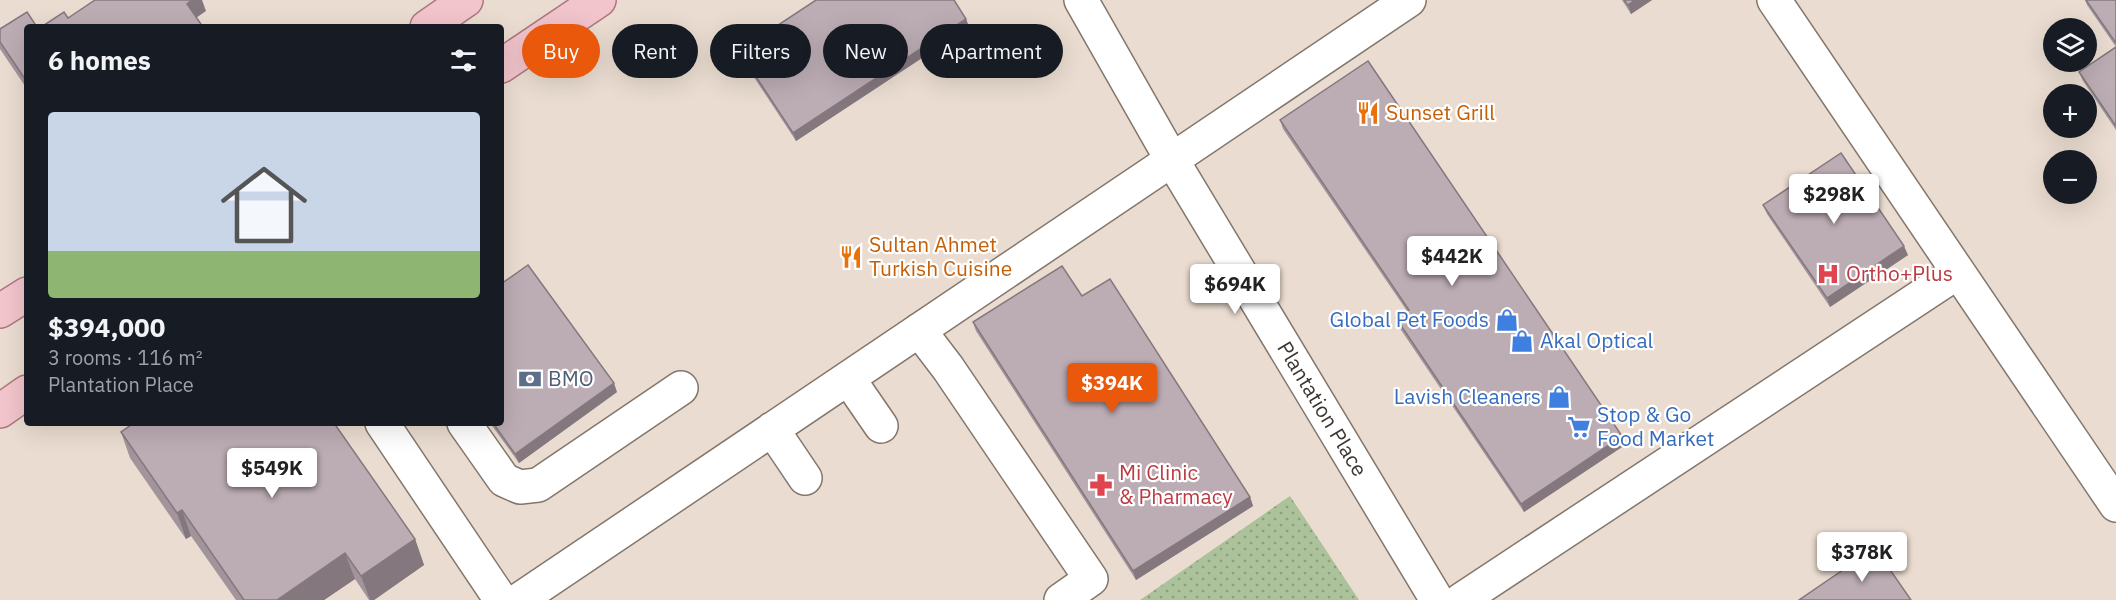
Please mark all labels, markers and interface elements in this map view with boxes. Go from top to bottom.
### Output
map controls [2043,18,2097,204]
button: layers [2043,18,2097,72]
chip: Buy [522,24,600,78]
chip: Rent [612,24,698,78]
chip: Filters [710,24,811,78]
chip: New [823,24,908,78]
chip: Apartment [920,24,1063,78]
text: 6 homes [48,43,151,77]
icon: filters [447,44,480,77]
button: + [2043,84,2097,138]
place label: Sunset Grill [1386,98,1495,126]
restaurant icon: Sunset Grill [1355,100,1381,126]
button: − [2043,150,2097,204]
icon: home [210,151,318,259]
pin: $298K [1792,174,1876,225]
text: $298K [1803,180,1865,207]
place label: Sultan Ahmet Turkish Cuisine [869,230,1012,282]
pin: $442K [1410,236,1494,287]
text: $442K [1421,242,1483,269]
restaurant icon: Sultan Ahmet Turkish Cuisine [838,244,864,270]
place label: Ortho+Plus [1846,259,1953,287]
hospital icon: Ortho+Plus [1815,261,1841,287]
pin: $694K [1193,264,1277,315]
text: $694K [1204,270,1266,297]
place label: Global Pet Foods [1330,305,1489,333]
shop icon: Global Pet Foods [1494,307,1520,333]
text: $394,000 [48,310,165,344]
place label: Akal Optical [1540,326,1654,354]
shop icon: Akal Optical [1509,328,1535,354]
street label: Plantation Place [1271,336,1374,481]
text: 3 rooms · 116 m² [48,344,203,371]
pin: $394K [1070,363,1154,414]
place label: BMO [548,364,594,392]
bank icon: BMO [517,366,543,392]
text: $394K [1081,369,1143,396]
text: Plantation Place [48,371,194,398]
place label: Lavish Cleaners [1394,382,1541,410]
shop icon: Lavish Cleaners [1546,384,1572,410]
place label: Stop & Go Food Market [1597,400,1714,452]
supermarket icon: Stop & Go Food Market [1566,414,1592,440]
pin: $549K [230,448,314,499]
text: $549K [241,454,303,481]
place label: Mi Clinic & Pharmacy [1119,458,1233,510]
pharmacy icon: Mi Clinic & Pharmacy [1088,472,1114,498]
pin: $378K [1820,532,1904,583]
text: $378K [1831,538,1893,565]

